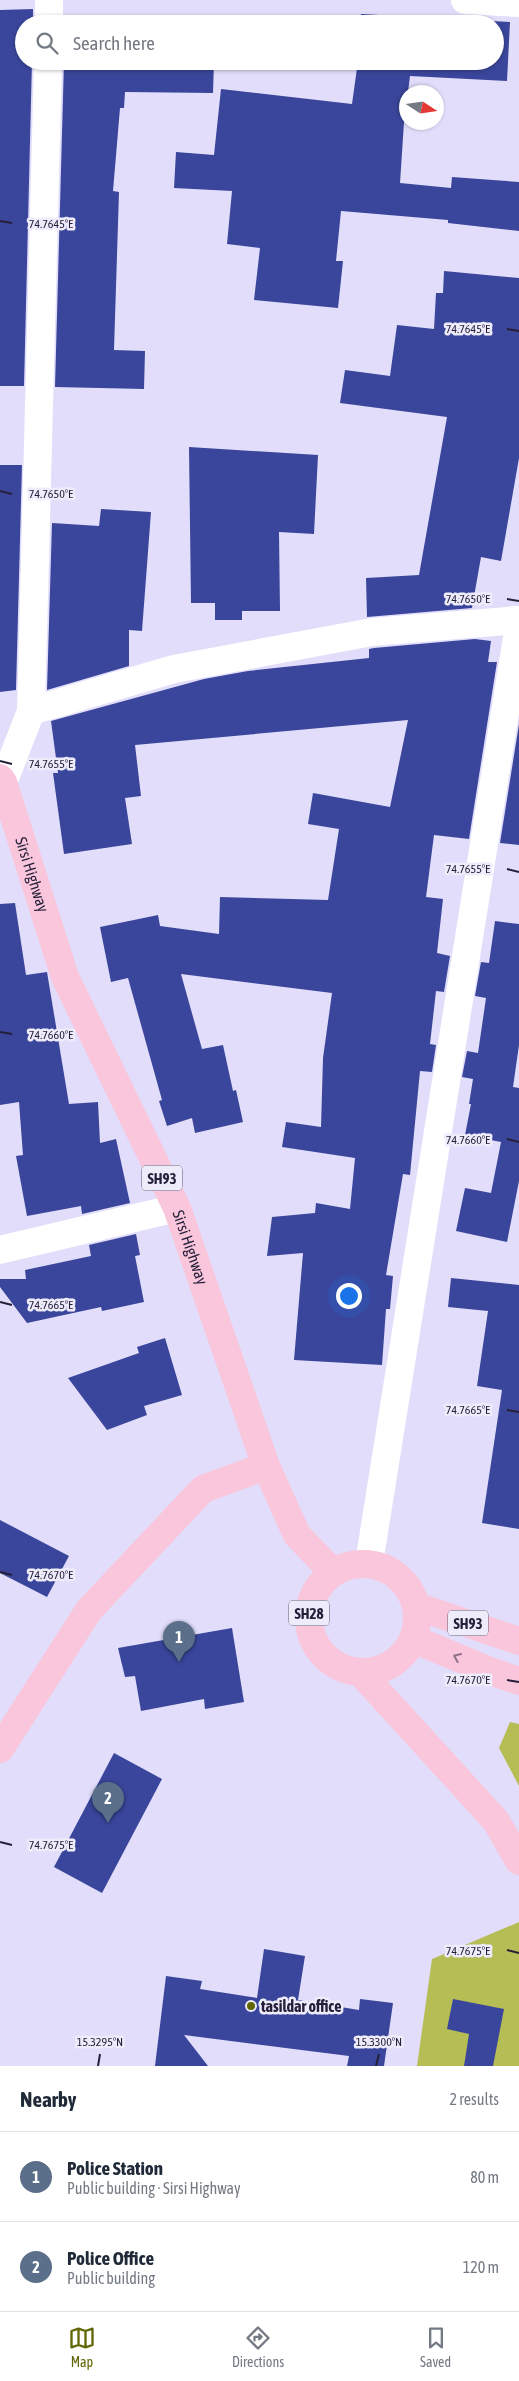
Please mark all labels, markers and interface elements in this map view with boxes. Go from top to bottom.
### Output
search box [15,15,504,70]
icon: search [33,29,61,57]
text: Search here [73,32,155,54]
north arrow [399,85,444,130]
text: 74.7645°E [29,217,73,231]
text: 74.7645°E [446,322,490,336]
text: 74.7650°E [29,487,73,501]
text: 74.7650°E [446,592,490,606]
text: 74.7655°E [29,757,73,771]
street label: Sirsi Highway [12,835,53,915]
text: 74.7655°E [446,862,490,876]
text: 74.7660°E [29,1028,73,1042]
text: 74.7660°E [446,1133,490,1147]
road number: SH93 [142,1166,182,1190]
street label: Sirsi Highway [169,1208,212,1288]
your location [336,1283,362,1309]
text: 74.7665°E [29,1298,73,1312]
text: 74.7665°E [446,1403,490,1417]
text: 74.7670°E [29,1568,73,1582]
road number: SH28 [289,1600,329,1626]
road number: SH93 [448,1610,488,1636]
pin: 1 [163,1621,195,1662]
one-way arrow [453,1653,462,1664]
text: 74.7670°E [446,1673,490,1687]
pin: 2 [92,1782,124,1823]
text: 74.7675°E [29,1838,73,1852]
text: 74.7675°E [446,1944,490,1958]
place label: tasildar office [260,1997,341,2015]
marker: tasildar office [245,2000,257,2012]
text: 15.3295°N [77,2035,123,2049]
text: 15.3300°N [356,2035,402,2049]
text: Nearby [20,2087,76,2111]
text: 2 results [449,2090,499,2108]
text: Police Station [67,2157,163,2179]
text: 1 [32,2168,40,2186]
text: 80 m [470,2168,499,2186]
text: Public building · Sirsi Highway [67,2179,241,2197]
text: Police Office [67,2247,154,2269]
text: 2 [32,2258,40,2276]
text: 120 m [463,2258,499,2276]
text: Public building [67,2269,155,2287]
tab: Map [68,2324,96,2370]
tab: Directions [232,2324,284,2370]
tab: Saved [420,2324,451,2370]

